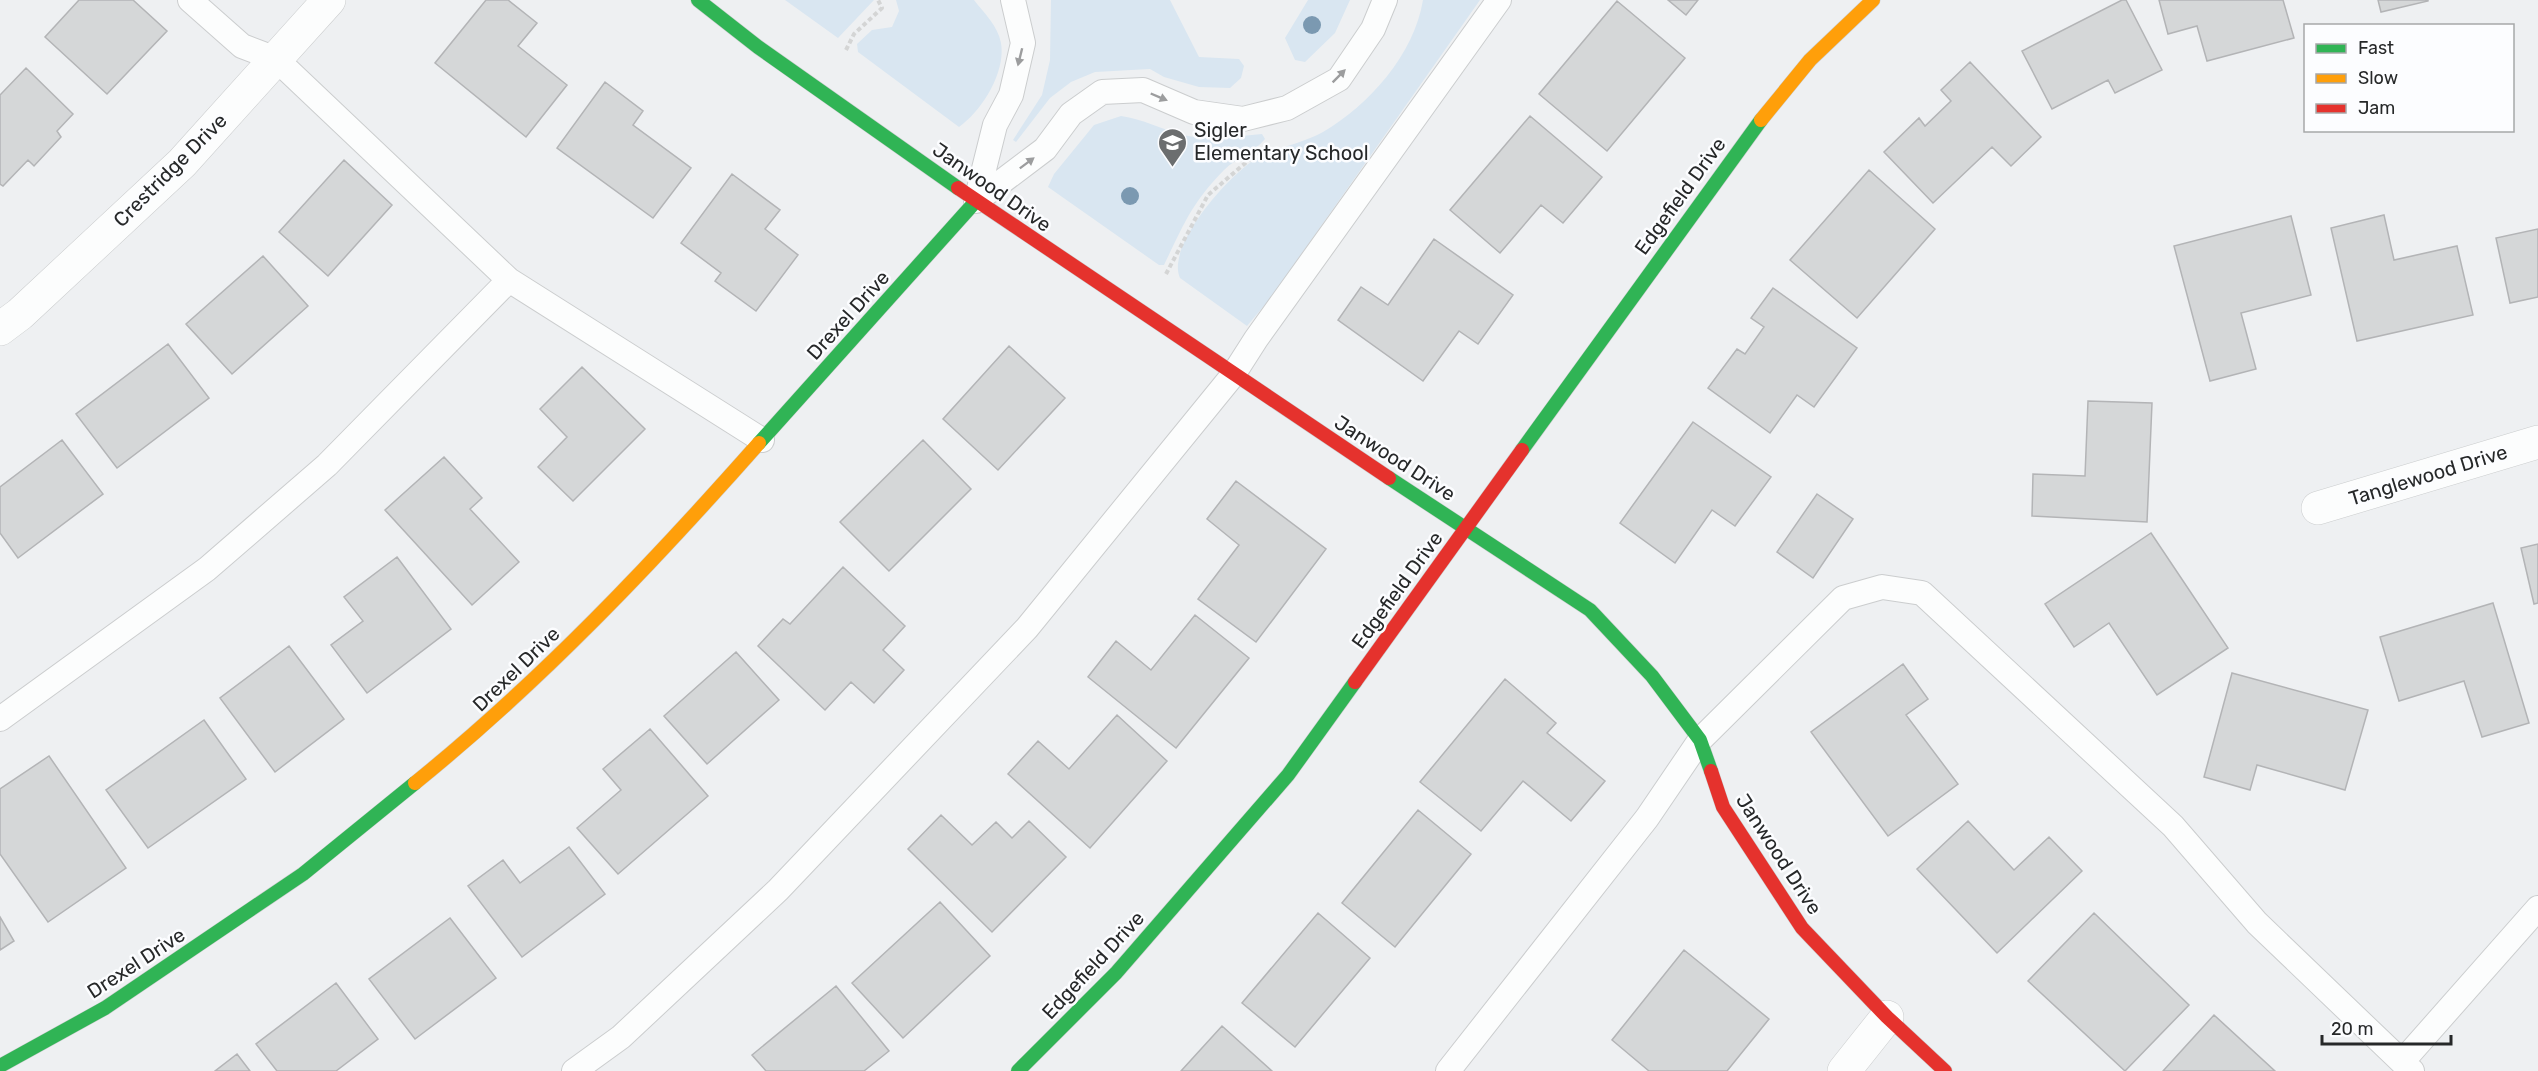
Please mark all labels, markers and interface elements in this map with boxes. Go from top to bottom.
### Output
legend [2304,24,2514,132]
text: Fast [2358,37,2394,59]
one-way arrow [1015,48,1025,66]
text: Slow [2358,67,2398,89]
one-way arrow [1332,68,1346,83]
one-way arrow [1151,92,1169,102]
text: Jam [2358,97,2395,119]
street label: Crestridge Drive [108,108,232,232]
place label: Sigler Elementary School [1194,118,1369,165]
school or university icon: Sigler Elementary School [1157,126,1189,168]
street label: Edgefield Drive [1629,133,1731,259]
street label: Janwood Drive [928,137,1056,237]
one-way arrow [1020,157,1035,169]
street label: Drexel Drive [802,265,894,365]
street label: Janwood Drive [1330,410,1460,506]
street label: Tanglewood Drive [2346,440,2510,510]
street label: Edgefield Drive [1346,527,1448,653]
street label: Drexel Drive [467,622,565,716]
street label: Janwood Drive [1731,789,1827,919]
street label: Edgefield Drive [1037,906,1149,1024]
street label: Drexel Drive [83,923,189,1003]
scale bar [2322,1008,2451,1046]
text: 20 m [2331,1018,2373,1040]

